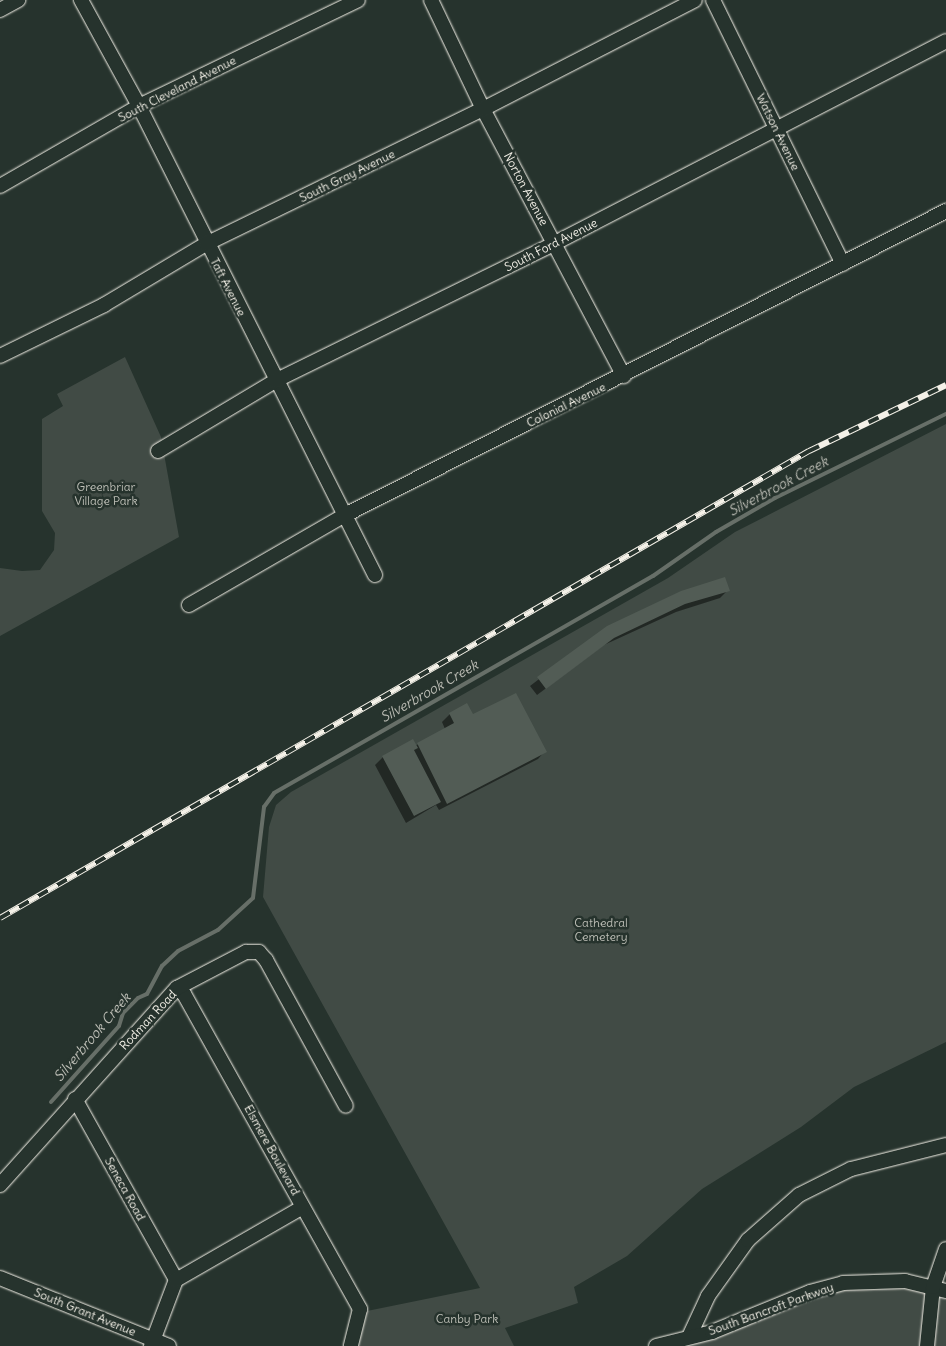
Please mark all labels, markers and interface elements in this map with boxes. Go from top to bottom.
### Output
street label: South Cleveland Avenue [116,53,238,125]
street label: Watson Avenue [753,91,803,173]
street label: South Gray Avenue [297,147,397,205]
street label: Norton Avenue [501,150,551,228]
street label: South Ford Avenue [502,215,600,275]
street label: Taft Avenue [207,255,249,319]
street label: Colonial Avenue [524,380,608,430]
water label: Silverbrook Creek [725,453,831,519]
park label: Greenbriar Village Park [74,480,138,508]
water label: Silverbrook Creek [377,656,481,726]
park label: Cathedral Cemetery [574,916,628,944]
street label: Rodman Road [117,987,179,1053]
water label: Silverbrook Creek [50,989,134,1085]
street label: Elsmere Boulevard [241,1102,303,1198]
street label: Seneca Road [102,1155,148,1223]
street label: South Bancroft Parkway [706,1280,836,1338]
street label: South Grant Avenue [32,1285,138,1339]
park label: Canby Park [436,1312,498,1326]

